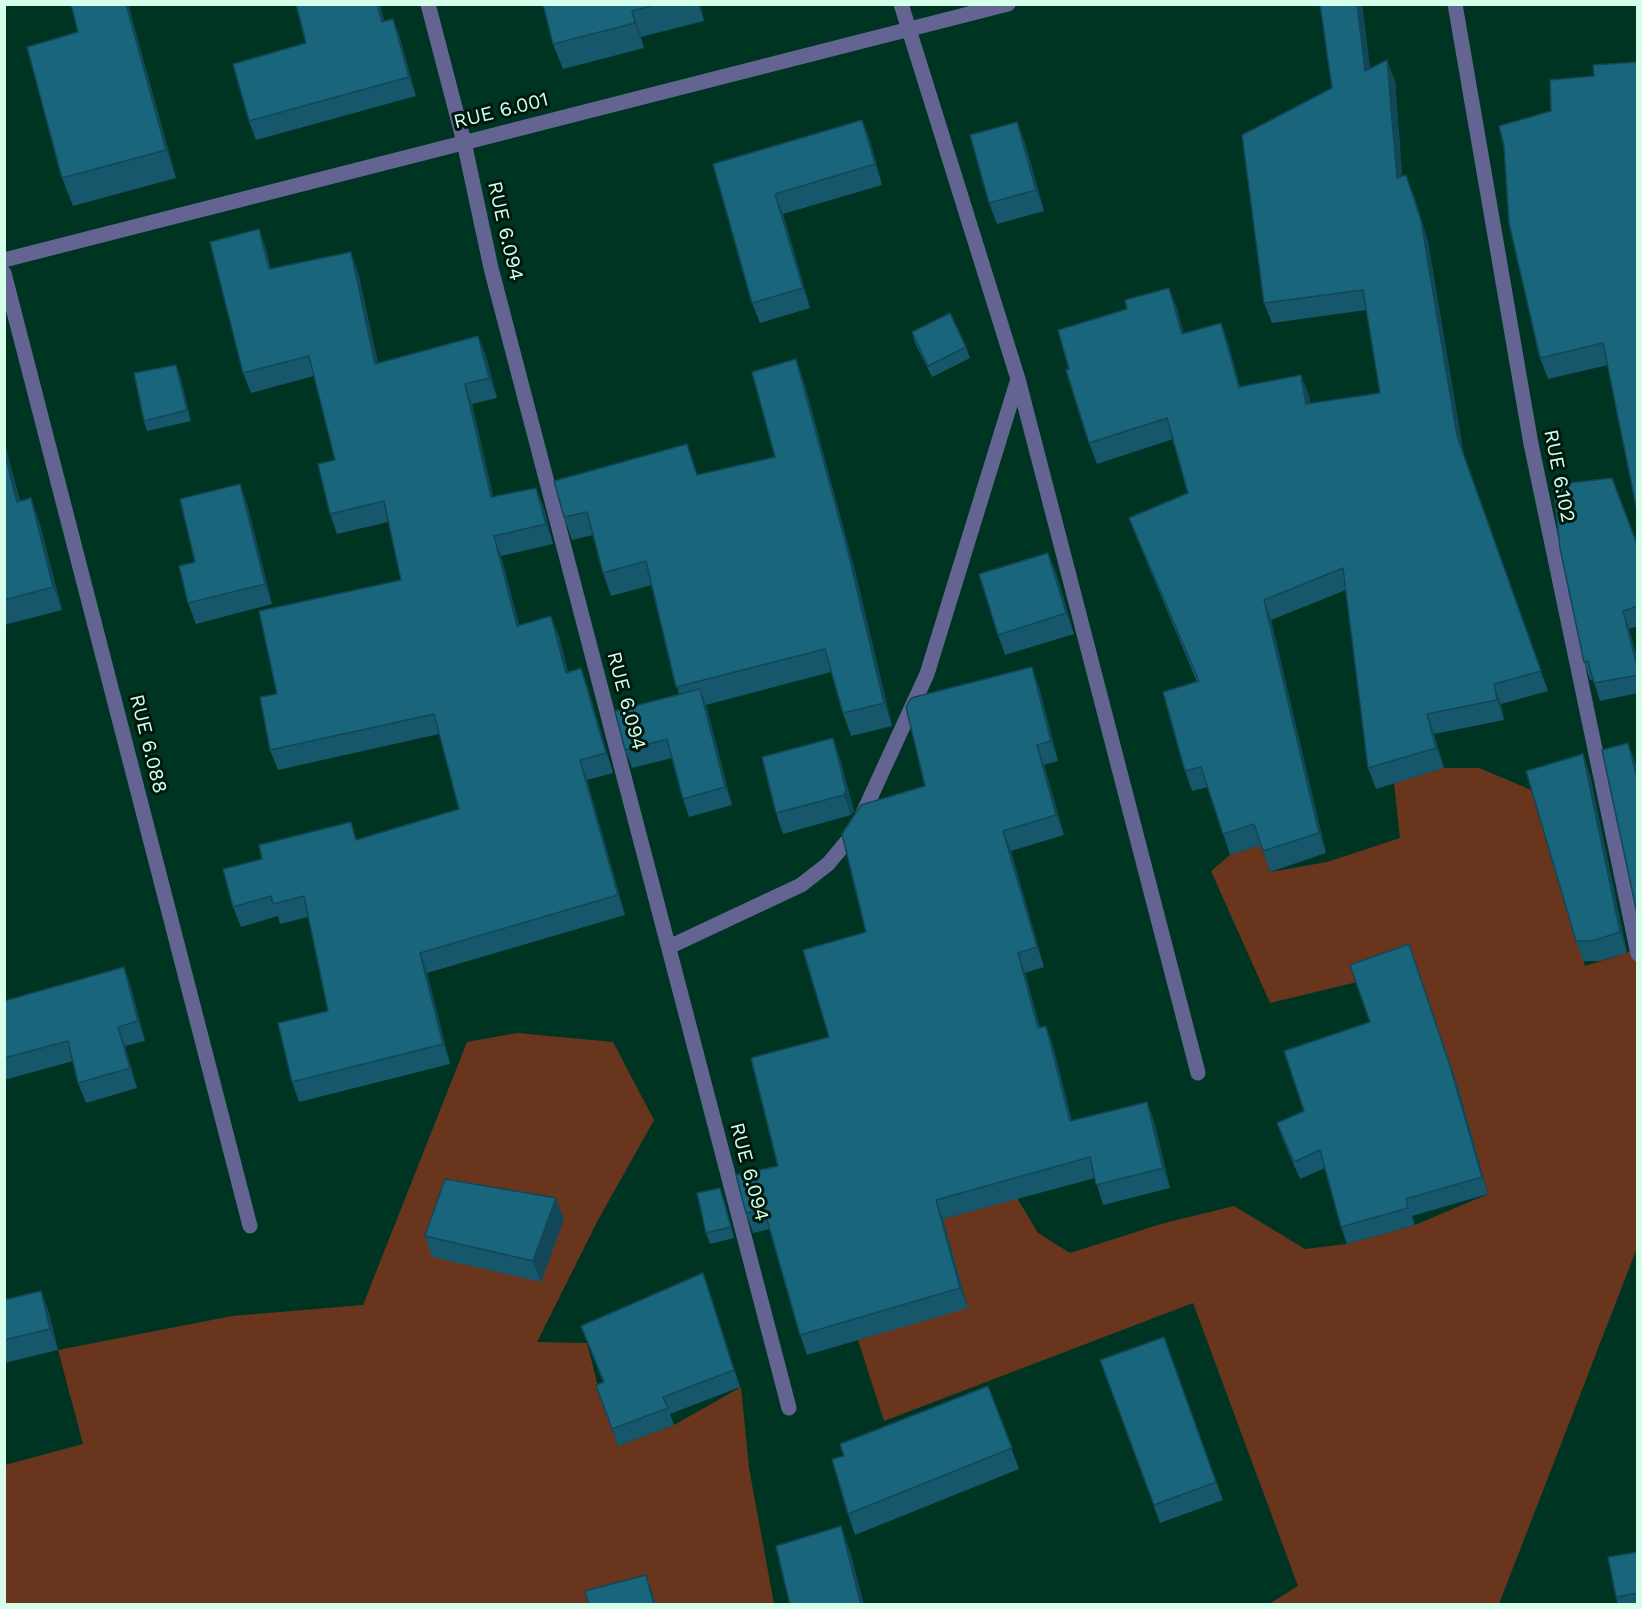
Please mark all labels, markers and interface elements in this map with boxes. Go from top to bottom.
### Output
street label: RUE 6.001 [451,88,551,134]
street label: RUE 6.094 [482,179,528,283]
street label: RUE 6.102 [1538,428,1580,524]
street label: RUE 6.094 [601,649,651,753]
street label: RUE 6.088 [124,692,172,796]
street label: RUE 6.094 [724,1120,774,1224]

